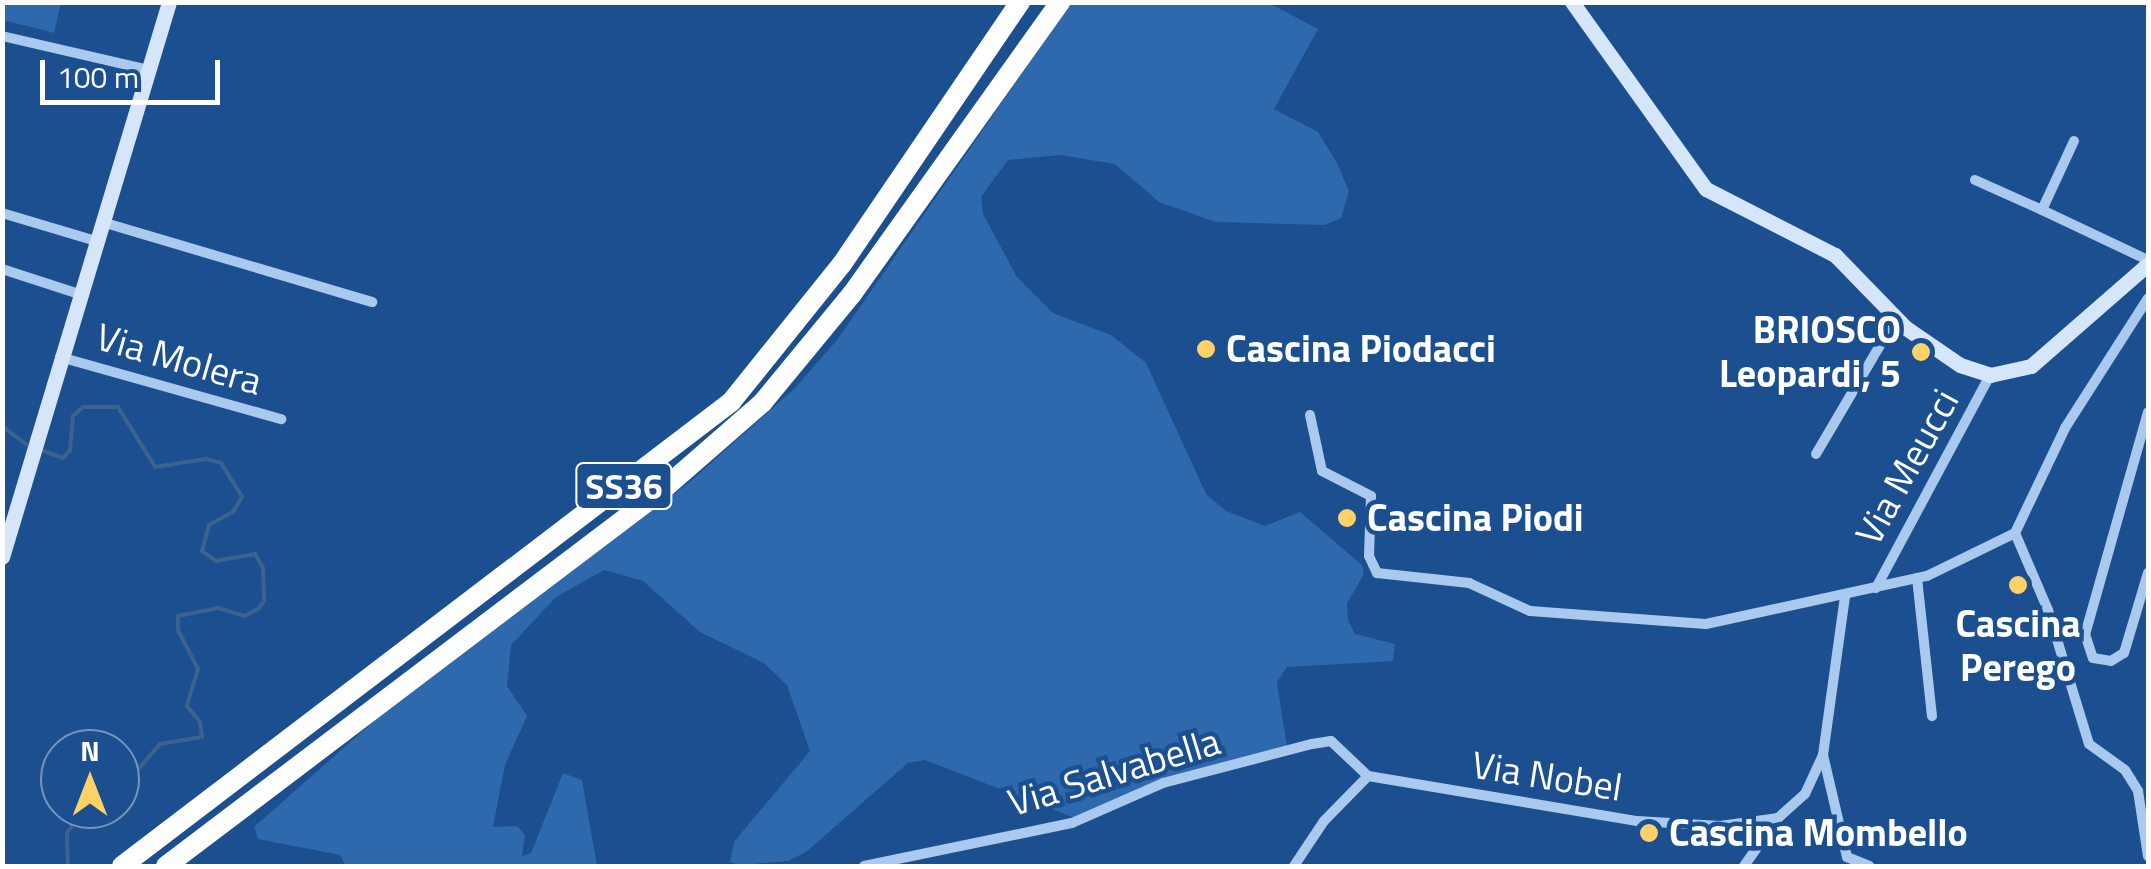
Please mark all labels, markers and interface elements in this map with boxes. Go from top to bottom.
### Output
scale bar [45,40,225,102]
text: 100 m [57,54,139,100]
place label: BRIOSCO Leopardi, 5 [1719,307,1901,396]
street label: Via Molera [91,314,267,404]
place label: Cascina Piodacci [1226,326,1496,372]
marker: Cascina Piodacci [1195,338,1217,360]
marker: BRIOSCO Leopardi, 5 [1910,341,1932,363]
street label: Via Meucci [1846,382,1968,552]
road number: SS36 [574,456,674,516]
place label: Cascina Piodi [1367,495,1584,541]
marker: Cascina Piodi [1336,507,1358,529]
marker: Cascina Perego [2007,574,2029,596]
place label: Cascina Perego [1955,601,2081,690]
street label: Via Salvabella [1003,718,1225,826]
north arrow [40,729,140,829]
text: N [80,729,100,772]
street label: Via Nobel [1469,742,1625,810]
place label: Cascina Mombello [1669,810,1968,856]
marker: Cascina Mombello [1638,822,1660,844]

